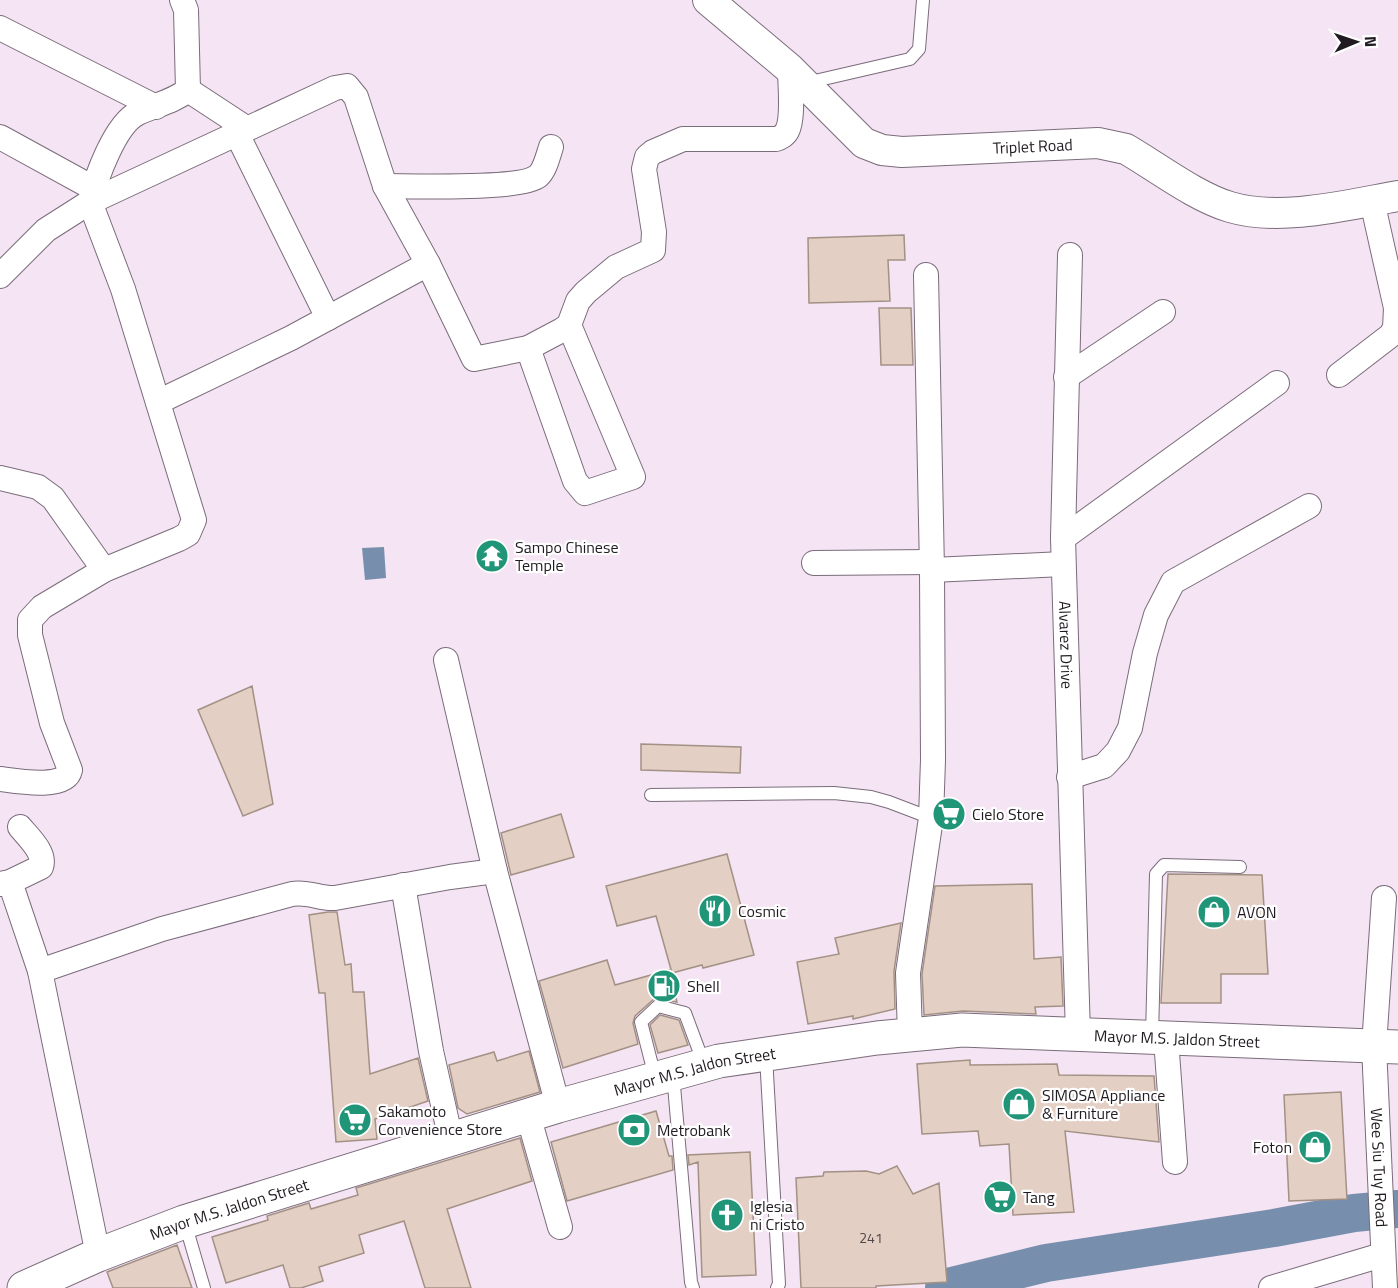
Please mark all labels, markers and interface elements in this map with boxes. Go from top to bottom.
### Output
north arrow [1326,12,1386,72]
text: N [1359,36,1383,47]
street label: Triplet Road [992,132,1073,160]
place label: Sampo Chinese Temple [515,535,618,577]
temple icon: Sampo Chinese Temple [474,538,510,574]
street label: Alvarez Drive [1053,600,1080,689]
supermarket icon: Cielo Store [931,796,967,832]
place label: Cielo Store [972,802,1044,826]
restaurant icon: Cosmic [697,893,733,929]
shop icon: AVON [1196,894,1232,930]
place label: Cosmic [738,899,786,923]
place label: AVON [1237,900,1277,924]
fuel station icon: Shell [646,968,682,1004]
place label: Shell [687,974,720,998]
street label: Mayor M.S. Jaldon Street [1094,1023,1261,1054]
street label: Mayor M.S. Jaldon Street [611,1041,778,1102]
place label: SIMOSA Appliance & Furniture [1042,1083,1165,1125]
shop icon: SIMOSA Appliance & Furniture [1001,1086,1037,1122]
place label: Sakamoto Convenience Store [378,1099,502,1141]
supermarket icon: Sakamoto Convenience Store [337,1102,373,1138]
street label: Wee Siu Tuy Road [1365,1107,1394,1228]
bank icon: Metrobank [616,1112,652,1148]
place label: Metrobank [657,1118,731,1142]
shop icon: Foton [1297,1129,1333,1165]
place label: Foton [1253,1135,1292,1159]
street label: Mayor M.S. Jaldon Street [146,1172,312,1246]
supermarket icon: Tang [982,1179,1018,1215]
place label: Tang [1023,1185,1055,1209]
place label: Iglesia ni Cristo [750,1194,805,1236]
church icon: Iglesia ni Cristo [709,1197,745,1233]
house number: 241 [859,1227,883,1248]

